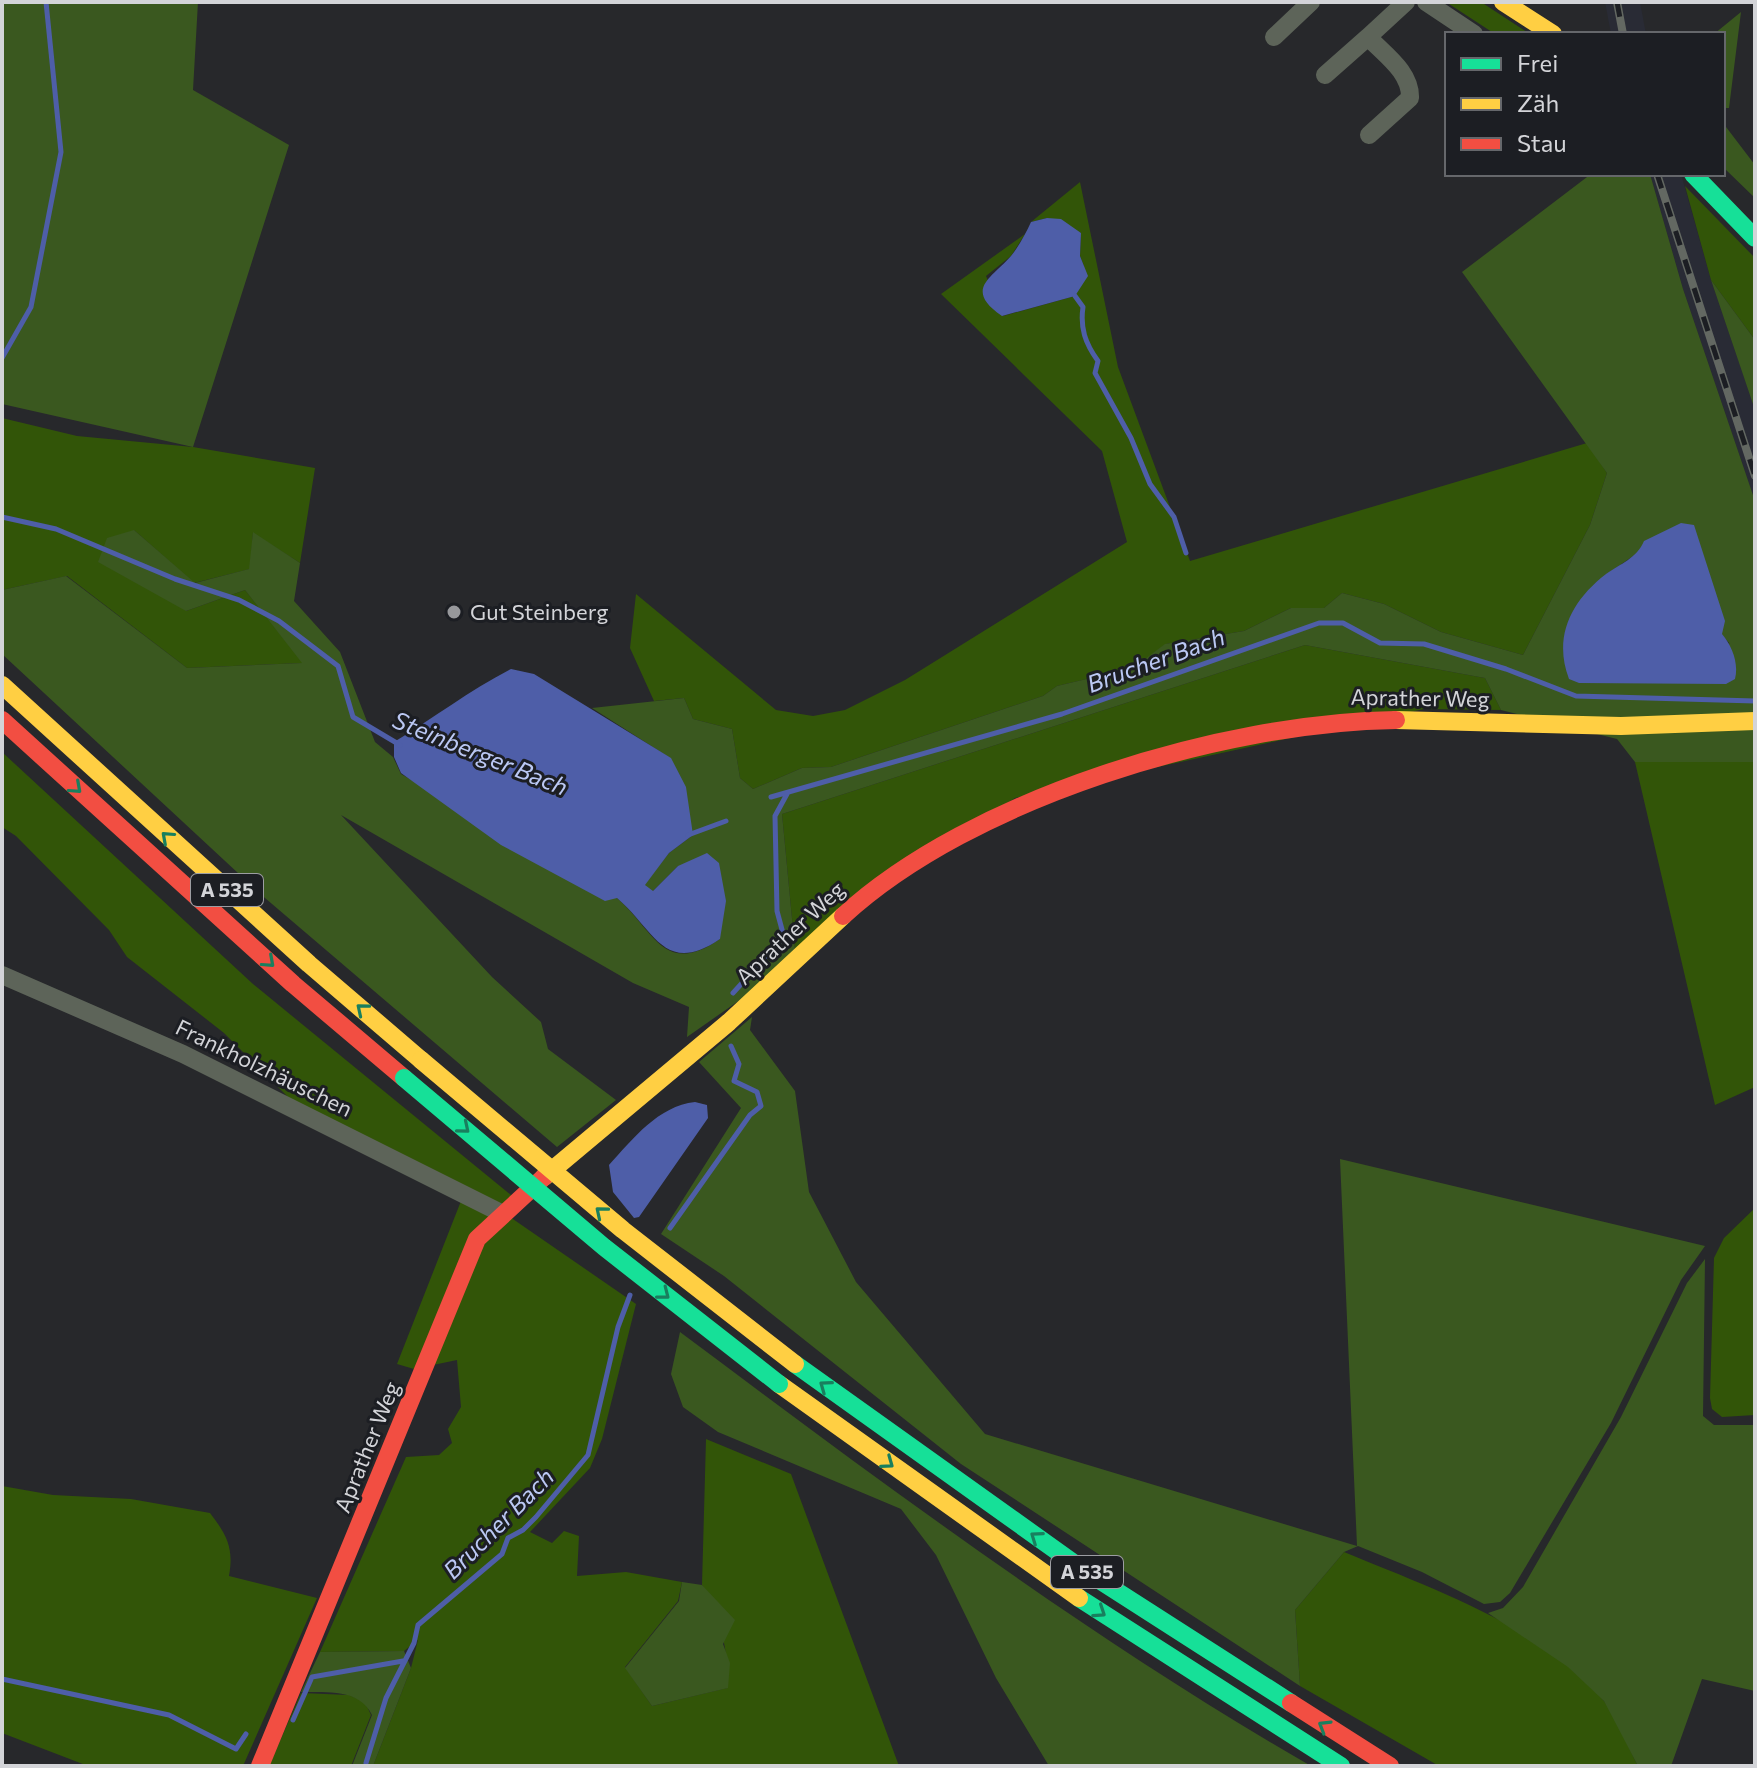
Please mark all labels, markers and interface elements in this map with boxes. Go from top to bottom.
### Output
legend [1445,32,1725,176]
text: Frei [1517,48,1558,77]
text: Zäh [1517,88,1559,117]
text: Stau [1517,128,1567,157]
place label: Gut Steinberg [470,598,608,625]
marker: Gut Steinberg [445,603,463,621]
water label: Brucher Bach [1083,621,1228,698]
street label: Aprather Weg [1350,683,1490,712]
water label: Steinberger Bach [389,704,572,801]
one-way arrow [67,778,81,793]
one-way arrow [162,832,177,846]
road number: A 535 [191,874,263,906]
street label: Aprather Weg [730,875,850,990]
one-way arrow [260,952,274,967]
one-way arrow [356,1005,371,1019]
street label: Frankholzhäuschen [171,1013,357,1122]
one-way arrow [454,1118,469,1133]
one-way arrow [596,1207,610,1222]
one-way arrow [655,1284,670,1298]
street label: Aprather Weg [328,1377,405,1516]
one-way arrow [819,1381,833,1395]
one-way arrow [879,1453,893,1467]
water label: Brucher Bach [437,1462,559,1584]
one-way arrow [1030,1532,1044,1547]
road number: A 535 [1051,1556,1123,1588]
one-way arrow [1092,1602,1106,1617]
one-way arrow [1318,1720,1332,1735]

